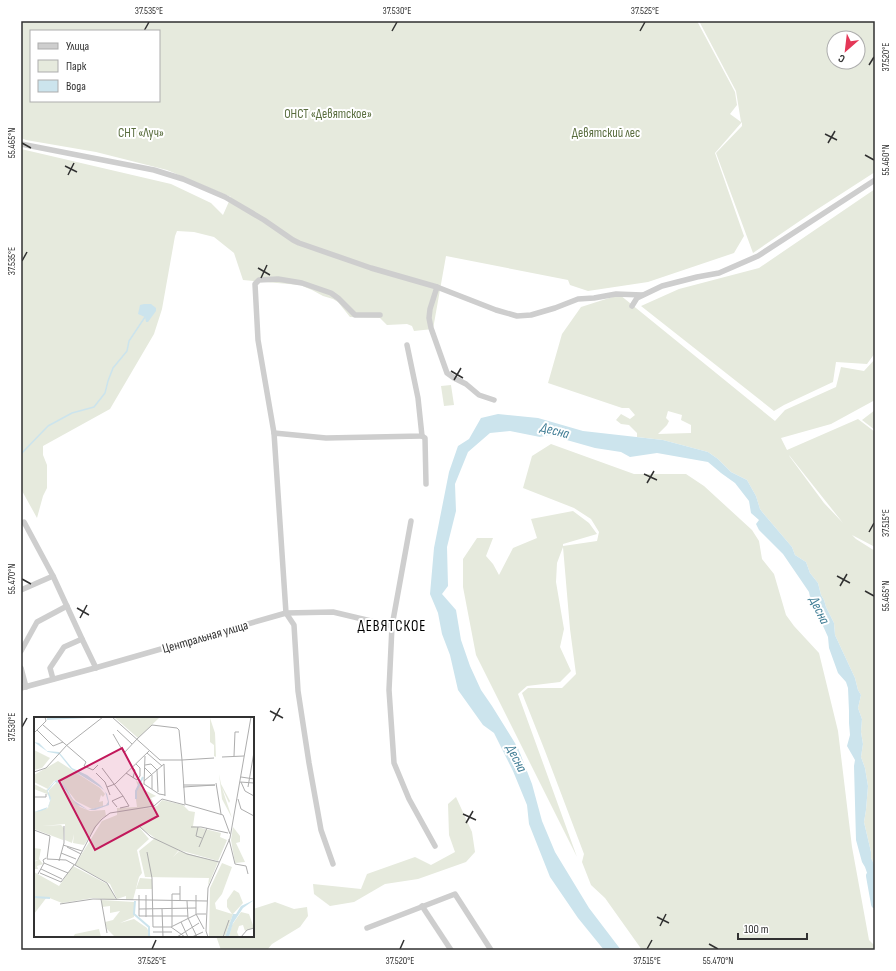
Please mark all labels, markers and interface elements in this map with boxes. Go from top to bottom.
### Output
text: 37.535°E [135,5,163,17]
text: 37.530°E [383,5,411,17]
text: 37.525°E [631,5,659,17]
legend [30,30,160,102]
north arrow [826,30,866,70]
text: Улица [66,39,90,54]
text: 37.520°E [880,43,892,71]
text: С [836,51,847,65]
text: Парк [66,59,87,74]
text: Вода [66,79,86,94]
park label: ОНСТ «Девятское» [284,106,372,122]
park label: СНТ «Луч» [118,125,164,141]
park label: Девятский лес [572,125,640,141]
text: 55.465°N [6,128,18,158]
text: 55.460°N [880,145,892,175]
text: 37.535°E [6,247,18,275]
water label: Десна [538,418,571,443]
text: 37.515°E [880,509,892,537]
text: 55.470°N [6,564,18,594]
text: 55.465°N [880,581,892,611]
water label: Десна [805,593,834,627]
street label: Центральная улица [161,617,250,657]
district label: ДЕВЯТСКОЕ [357,617,427,636]
text: 37.530°E [6,713,18,741]
inset map [34,717,254,937]
water label: Десна [502,741,531,775]
scale bar [738,915,807,941]
text: 100 m [744,922,769,937]
text: 37.525°E [138,955,166,967]
text: 37.520°E [386,955,414,967]
text: 37.515°E [633,955,661,967]
text: 55.470°N [703,955,733,967]

